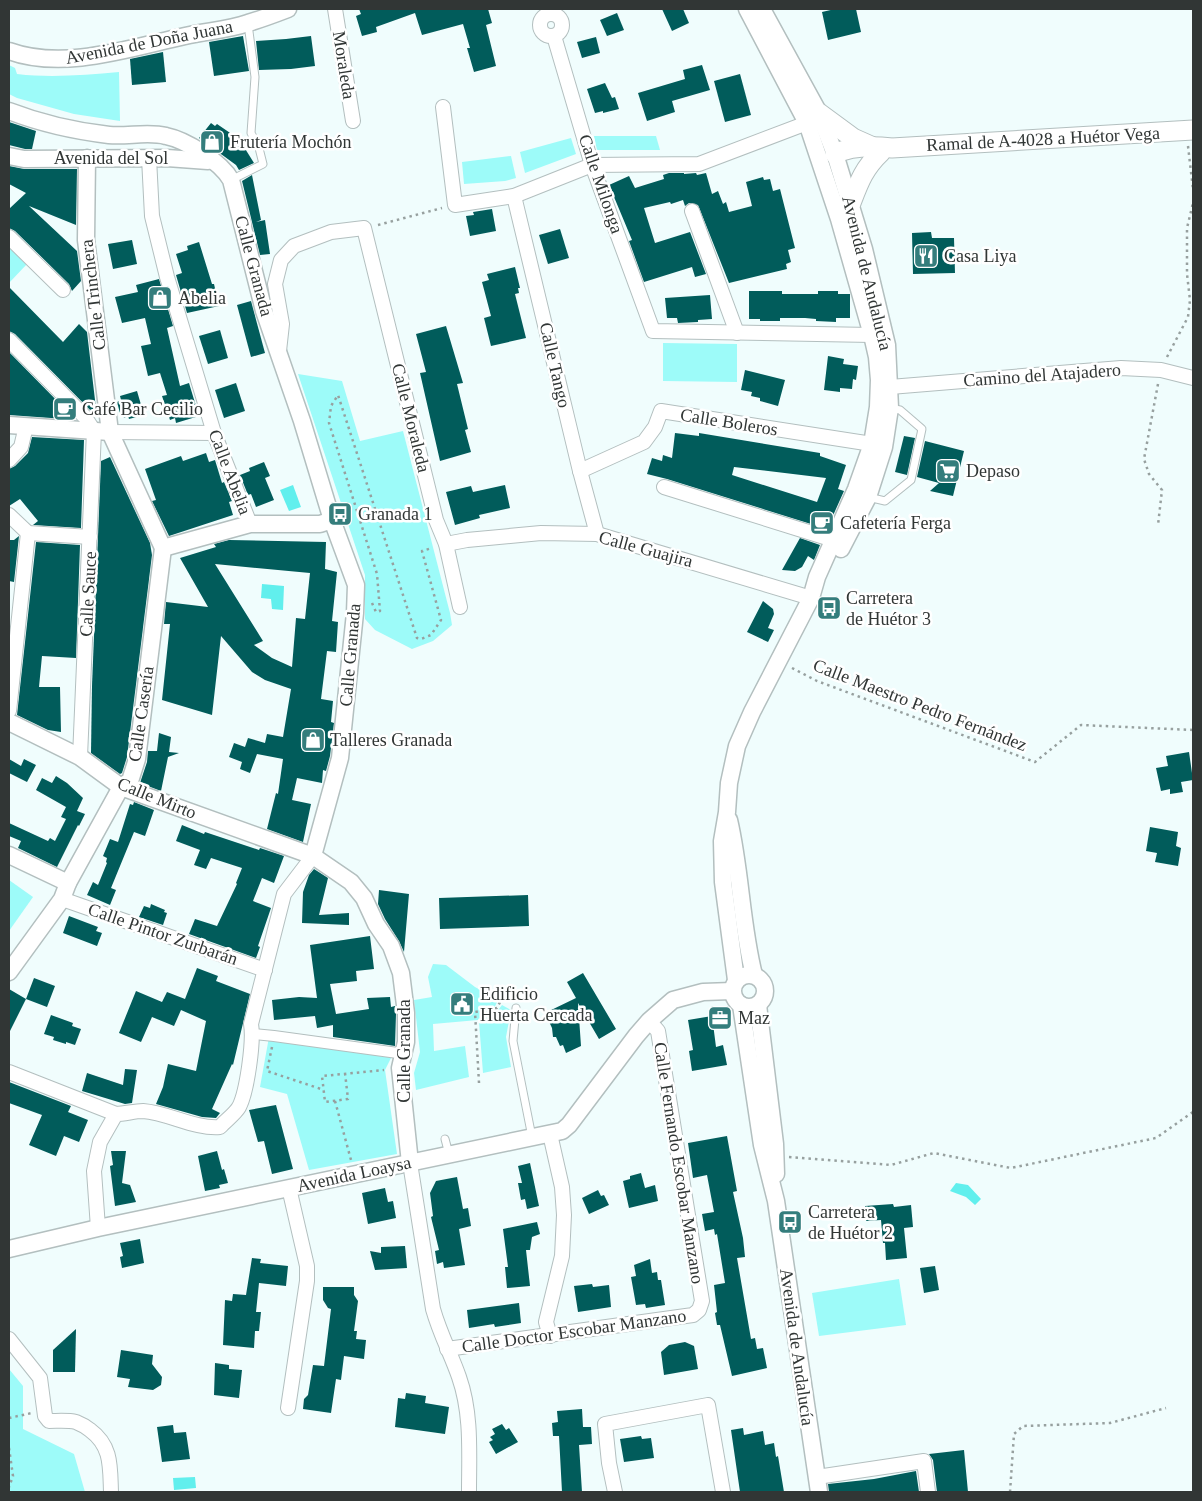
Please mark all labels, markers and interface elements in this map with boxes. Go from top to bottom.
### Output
street label: Avenida de Doña Juana [64,16,234,68]
street label: Moraleda [329,29,359,101]
street label: Ramal de A-4028 a Huétor Vega [926,123,1160,155]
shop icon: Frutería Mochón [199,129,225,155]
place label: Frutería Mochón [230,132,351,152]
street label: Calle Milonga [575,132,627,236]
street label: Avenida del Sol [54,148,168,168]
street label: Avenida de Andalucía [838,194,896,352]
street label: Calle Granada [231,213,277,319]
street label: Calle Trinchera [76,238,110,352]
restaurant icon: Casa Liya [913,243,939,269]
place label: Casa Liya [944,246,1016,266]
shop icon: Abelia [147,285,173,311]
place label: Abelia [178,288,226,308]
street label: Calle Tango [535,320,575,410]
street label: Camino del Atajadero [963,360,1121,390]
street label: Calle Moraleda [388,362,434,474]
cafe icon: Café Bar Cecilio [52,396,78,422]
place label: Café Bar Cecilio [82,399,203,419]
street label: Calle Boleros [679,404,779,440]
street label: Calle Abelia [205,427,255,517]
supermarket icon: Depaso [935,458,961,484]
place label: Depaso [966,461,1020,481]
bus stop icon: Granada 1 [327,501,353,527]
place label: Granada 1 [358,504,432,524]
cafe icon: Cafetería Ferga [809,510,835,536]
place label: Cafetería Ferga [840,513,951,533]
street label: Calle Guajira [597,527,695,571]
street label: Calle Sauce [76,551,100,637]
place label: Carretera de Huétor 3 [846,588,931,629]
bus stop icon: Carretera de Huétor 3 [816,595,842,621]
street label: Calle Granada [336,603,364,707]
street label: Calle Maestro Pedro Fernández [810,655,1030,755]
street label: Calle Casería [124,665,158,763]
shop icon: Talleres Granada [300,727,326,753]
place label: Talleres Granada [330,730,452,750]
street label: Calle Mirto [115,773,199,823]
street label: Calle Pintor Zurbarán [86,899,240,969]
place label: Edificio Huerta Cercada [480,984,592,1025]
public building icon: Edificio Huerta Cercada [449,991,475,1017]
street label: Calle Granada [394,999,414,1103]
office icon: Maz [707,1005,733,1031]
place label: Maz [738,1008,770,1028]
street label: Calle Fernando Escobar Manzano [650,1041,708,1285]
street label: Avenida Loaysa [295,1152,413,1196]
place label: Carretera de Huétor 2 [808,1202,893,1243]
bus stop icon: Carretera de Huétor 2 [777,1209,803,1235]
street label: Avenida de Andalucía [776,1267,818,1427]
street label: Calle Doctor Escobar Manzano [460,1305,688,1357]

